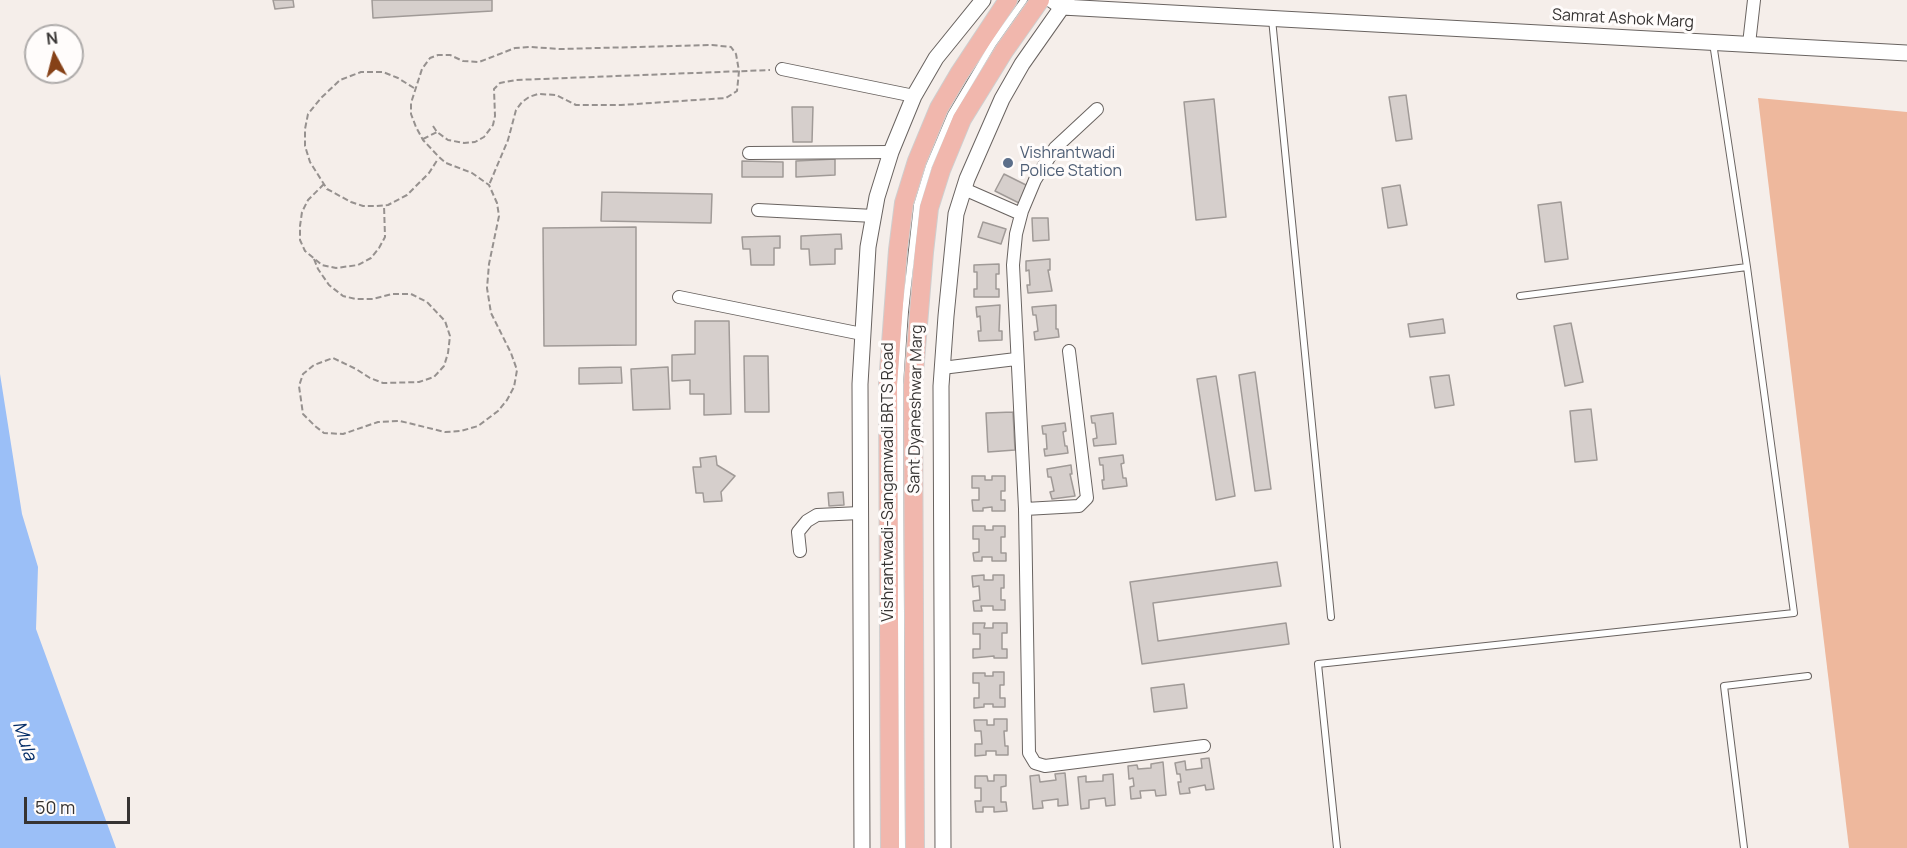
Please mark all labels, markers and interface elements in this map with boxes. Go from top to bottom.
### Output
street label: Samrat Ashok Marg [1552,6,1694,32]
north arrow [24,24,84,84]
text: N [45,27,59,50]
place label: Vishrantwadi Police Station [1020,144,1122,182]
marker: Vishrantwadi Police Station [1001,156,1015,170]
street label: Sant Dyaneshwar Marg [905,324,927,494]
street label: Vishrantwadi-Sangamwadi BRTS Road [879,342,899,622]
water label: Mula [7,719,41,763]
scale bar [27,785,134,823]
text: 50 m [35,795,75,819]

